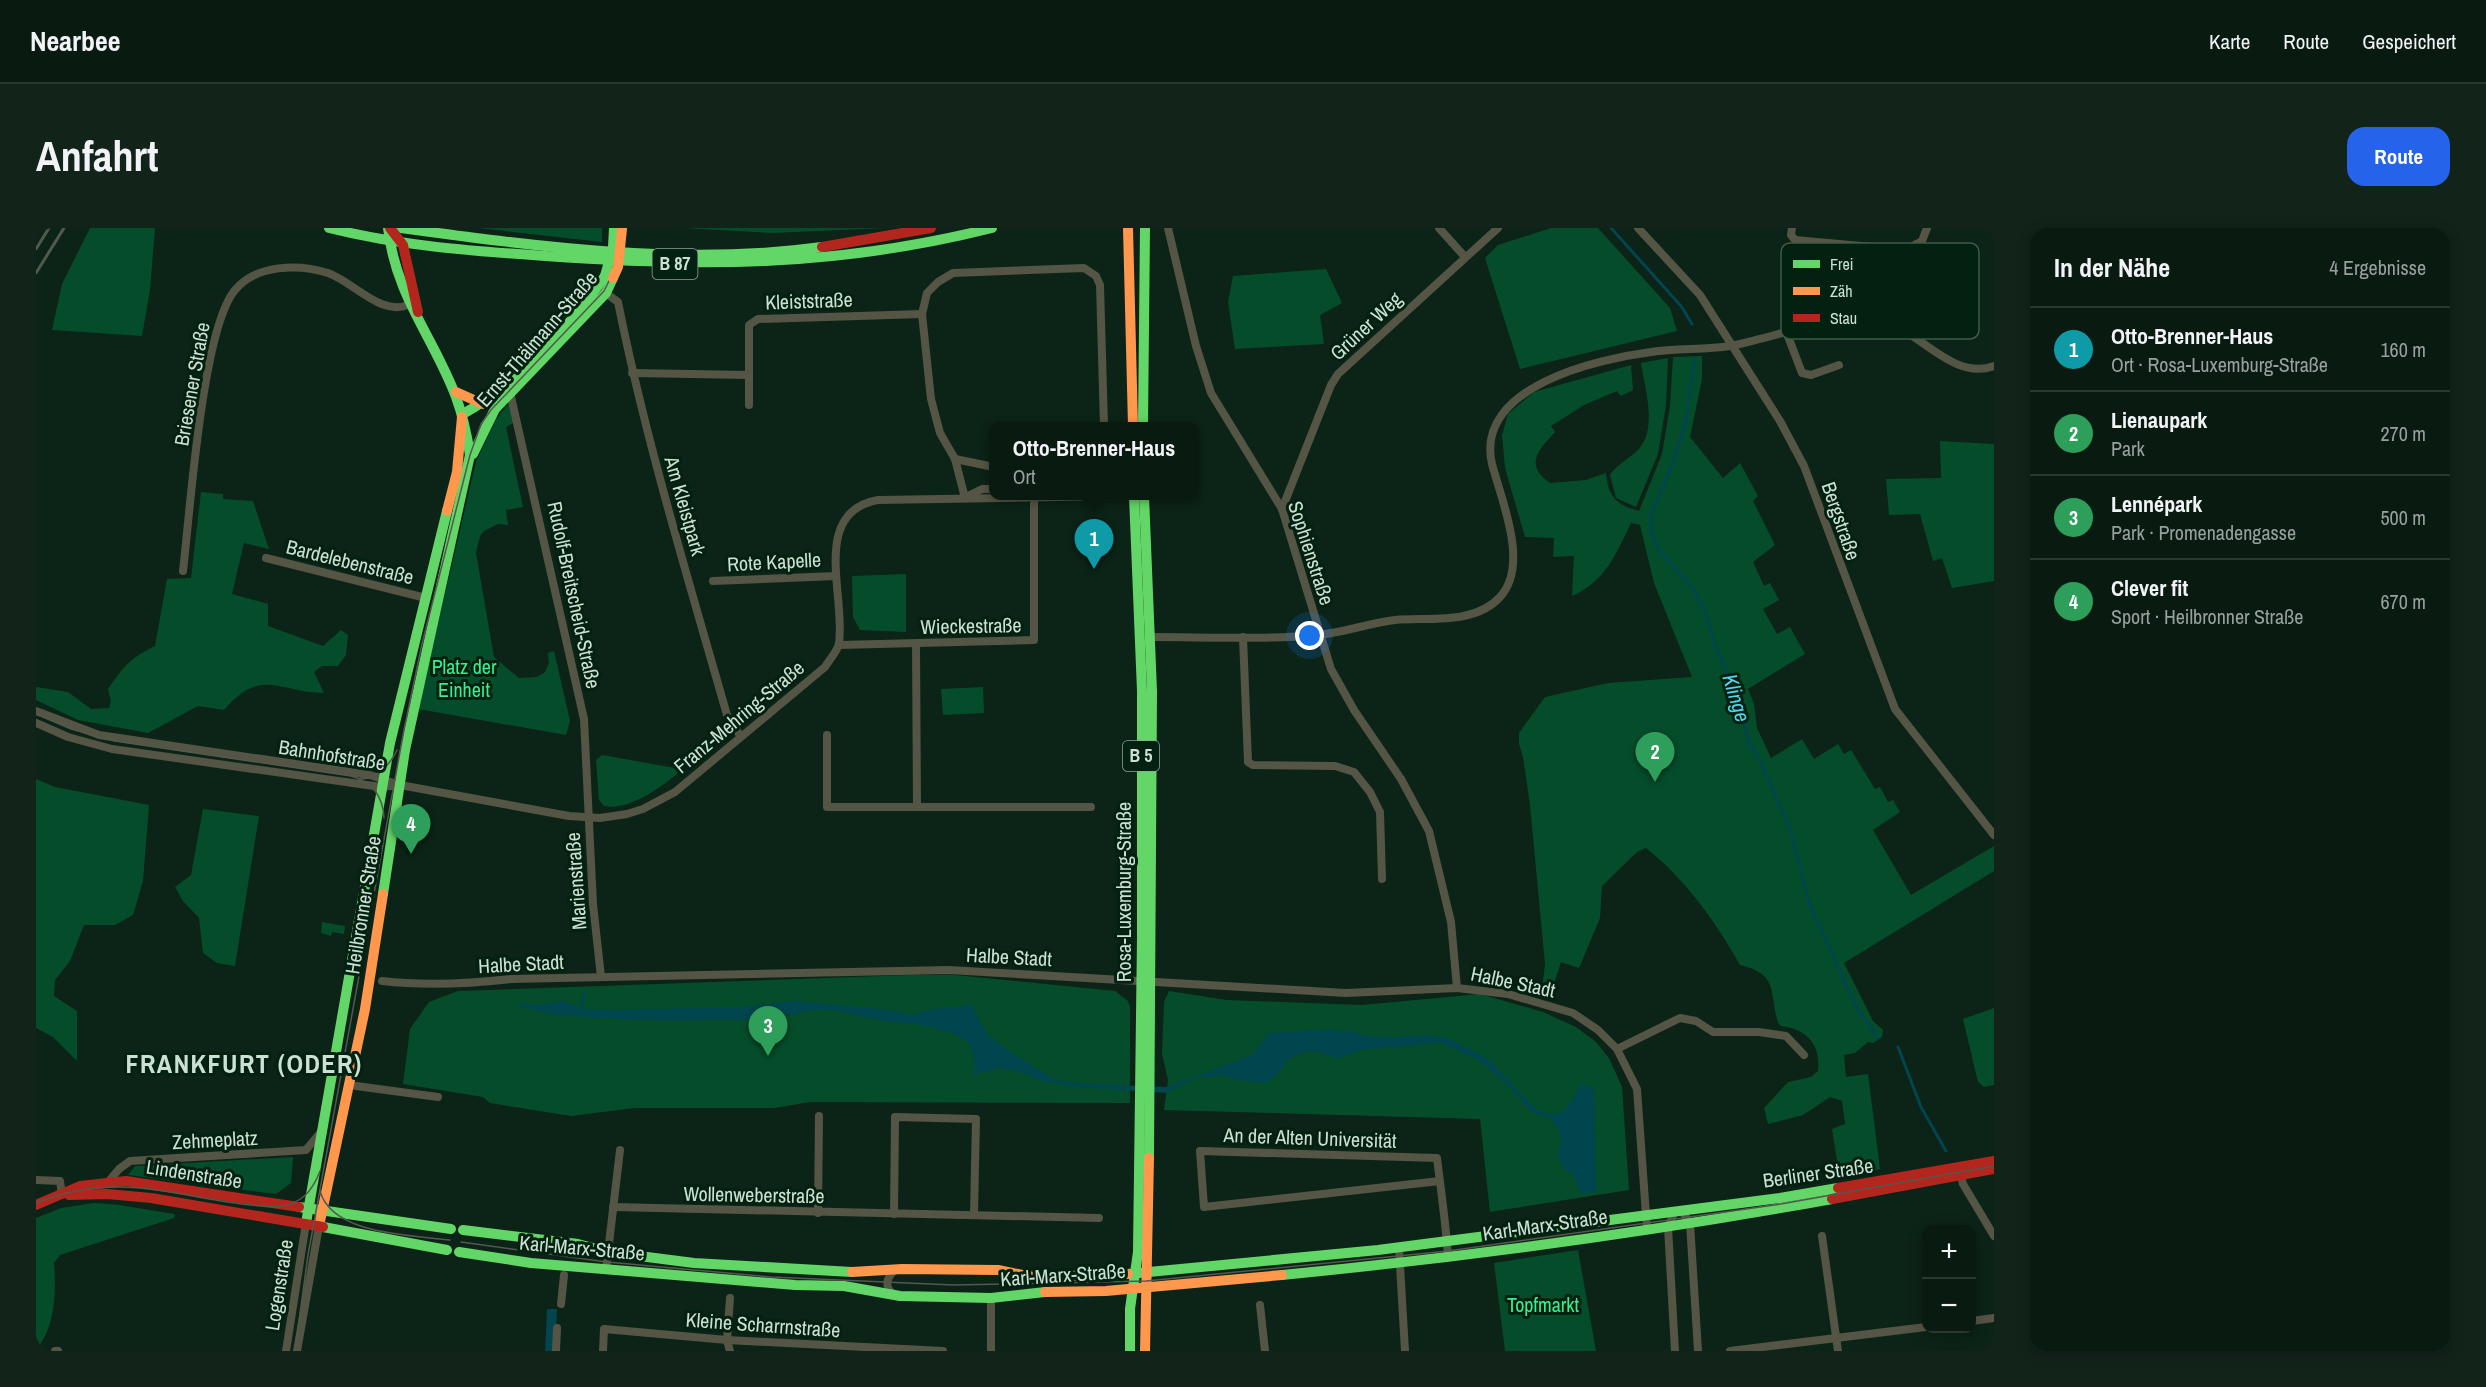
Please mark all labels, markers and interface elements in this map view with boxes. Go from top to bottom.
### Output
text: Nearbee [30,22,121,60]
text: Karte [2209,27,2250,56]
text: Route [2283,27,2329,56]
text: Gespeichert [2362,27,2456,56]
button: Route [2347,127,2450,186]
text: Anfahrt [36,128,158,184]
legend [1781,243,1979,339]
road number: B 87 [652,249,698,279]
text: In der Nähe [2054,250,2170,285]
text: Frei [1830,253,1853,275]
text: 4 Ergebnisse [2329,254,2426,281]
street label: Ernst-Thälmann-Straße [470,265,603,412]
text: Zäh [1830,280,1853,302]
street label: Kleiststraße [765,285,853,316]
street label: Grüner Weg [1324,285,1407,366]
text: Stau [1830,307,1857,329]
street label: Briesener Straße [167,320,216,448]
text: Otto-Brenner-Haus [2111,321,2273,351]
text: 1 [2069,336,2078,363]
text: 160 m [2380,336,2426,363]
text: Ort · Rosa-Luxemburg-Straße [2111,351,2328,378]
text: Lienaupark [2111,405,2207,435]
text: 2 [2069,420,2078,447]
text: 270 m [2380,420,2426,447]
popup [989,422,1199,500]
text: Otto-Brenner-Haus [1013,433,1175,463]
text: Park [2111,435,2145,462]
street label: Am Kleistpark [658,452,713,559]
text: Ort [1013,463,1036,490]
street label: Bergstraße [1816,478,1867,564]
text: Lennépark [2111,489,2202,519]
street label: Sophienstraße [1282,498,1341,608]
street label: Rudolf-Breitscheid-Straße [541,499,607,691]
text: 3 [2069,504,2078,531]
text: 500 m [2380,504,2426,531]
text: Park · Promenadengasse [2111,519,2296,546]
pin: 1 [1074,520,1114,569]
street label: Bardelebenstraße [284,533,417,590]
street label: Rote Kapelle [726,546,822,577]
text: Clever fit [2111,573,2188,603]
text: 4 [2069,588,2078,615]
text: 670 m [2380,588,2426,615]
text: Sport · Heilbronner Straße [2111,603,2303,630]
street label: Wieckestraße [920,611,1022,640]
your location [1295,621,1324,650]
park label: Platz der Einheit [432,653,497,703]
street label: Franz-Mehring-Straße [668,654,809,779]
water label: Klinge [1715,670,1757,725]
pin: 2 [1636,732,1674,782]
street label: Bahnhofstraße [277,733,387,776]
road number: B 5 [1123,741,1159,771]
street label: Rosa-Luxemburg-Straße [1110,802,1137,982]
pin: 4 [392,804,430,854]
street label: Marienstraße [559,831,592,931]
street label: Heilbronner Straße [338,834,387,976]
street label: Halbe Stadt [966,941,1053,972]
street label: Halbe Stadt [477,948,565,979]
street label: Halbe Stadt [1468,959,1558,1004]
pin: 3 [748,1006,788,1056]
district label: FRANKFURT (ODER) [125,1046,363,1081]
street label: An der Alten Universität [1222,1121,1397,1154]
street label: Zehmeplatz [171,1124,258,1155]
street label: Berliner Straße [1761,1151,1875,1194]
street label: Lindenstraße [144,1153,244,1194]
street label: Wollenweberstraße [683,1180,825,1209]
street label: Karl-Marx-Straße [1481,1202,1609,1247]
map controls [1922,1225,1976,1333]
button: + [1922,1225,1976,1279]
street label: Karl-Marx-Straße [518,1229,646,1266]
street label: Logenstraße [258,1237,299,1333]
street label: Karl-Marx-Straße [999,1257,1127,1292]
button: − [1922,1279,1976,1333]
park label: Topfmarkt [1507,1291,1579,1318]
street label: Kleine Scharrnstraße [685,1306,841,1343]

